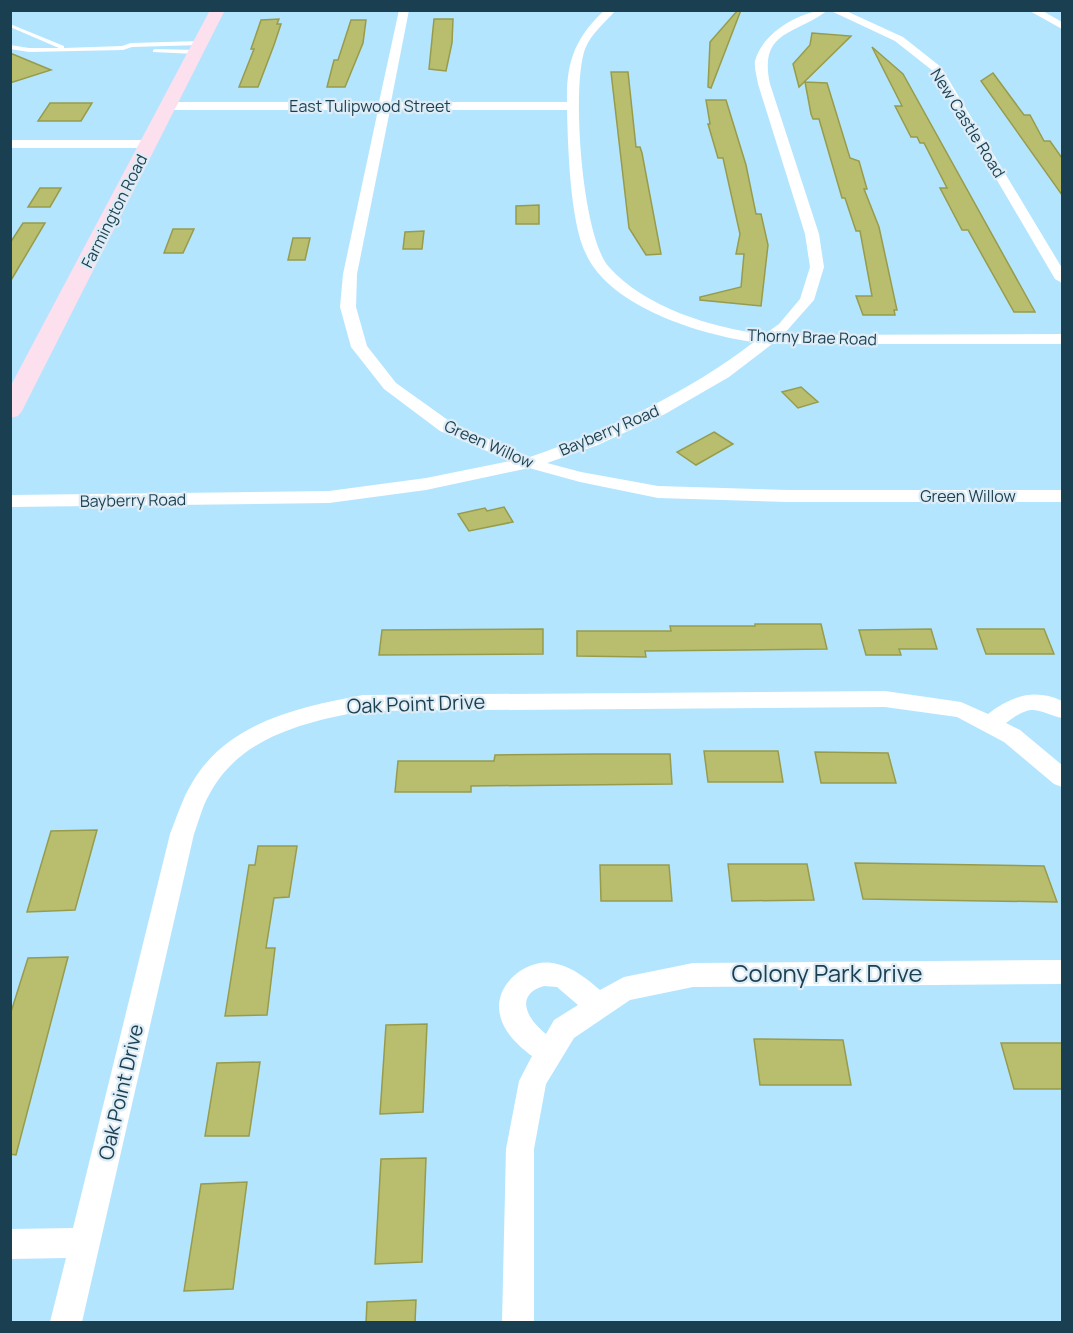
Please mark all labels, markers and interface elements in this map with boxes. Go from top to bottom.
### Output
street label: New Castle Road [926,64,1010,182]
street label: East Tulipwood Street [289,95,451,117]
street label: Farmington Road [76,150,152,272]
street label: Thorny Brae Road [747,324,877,350]
street label: Bayberry Road [556,399,662,461]
street label: Green Willow [441,415,537,473]
street label: Green Willow [920,485,1016,507]
street label: Bayberry Road [80,488,186,512]
street label: Oak Point Drive [346,688,486,719]
street label: Colony Park Drive [731,956,923,989]
street label: Oak Point Drive [92,1021,149,1162]

